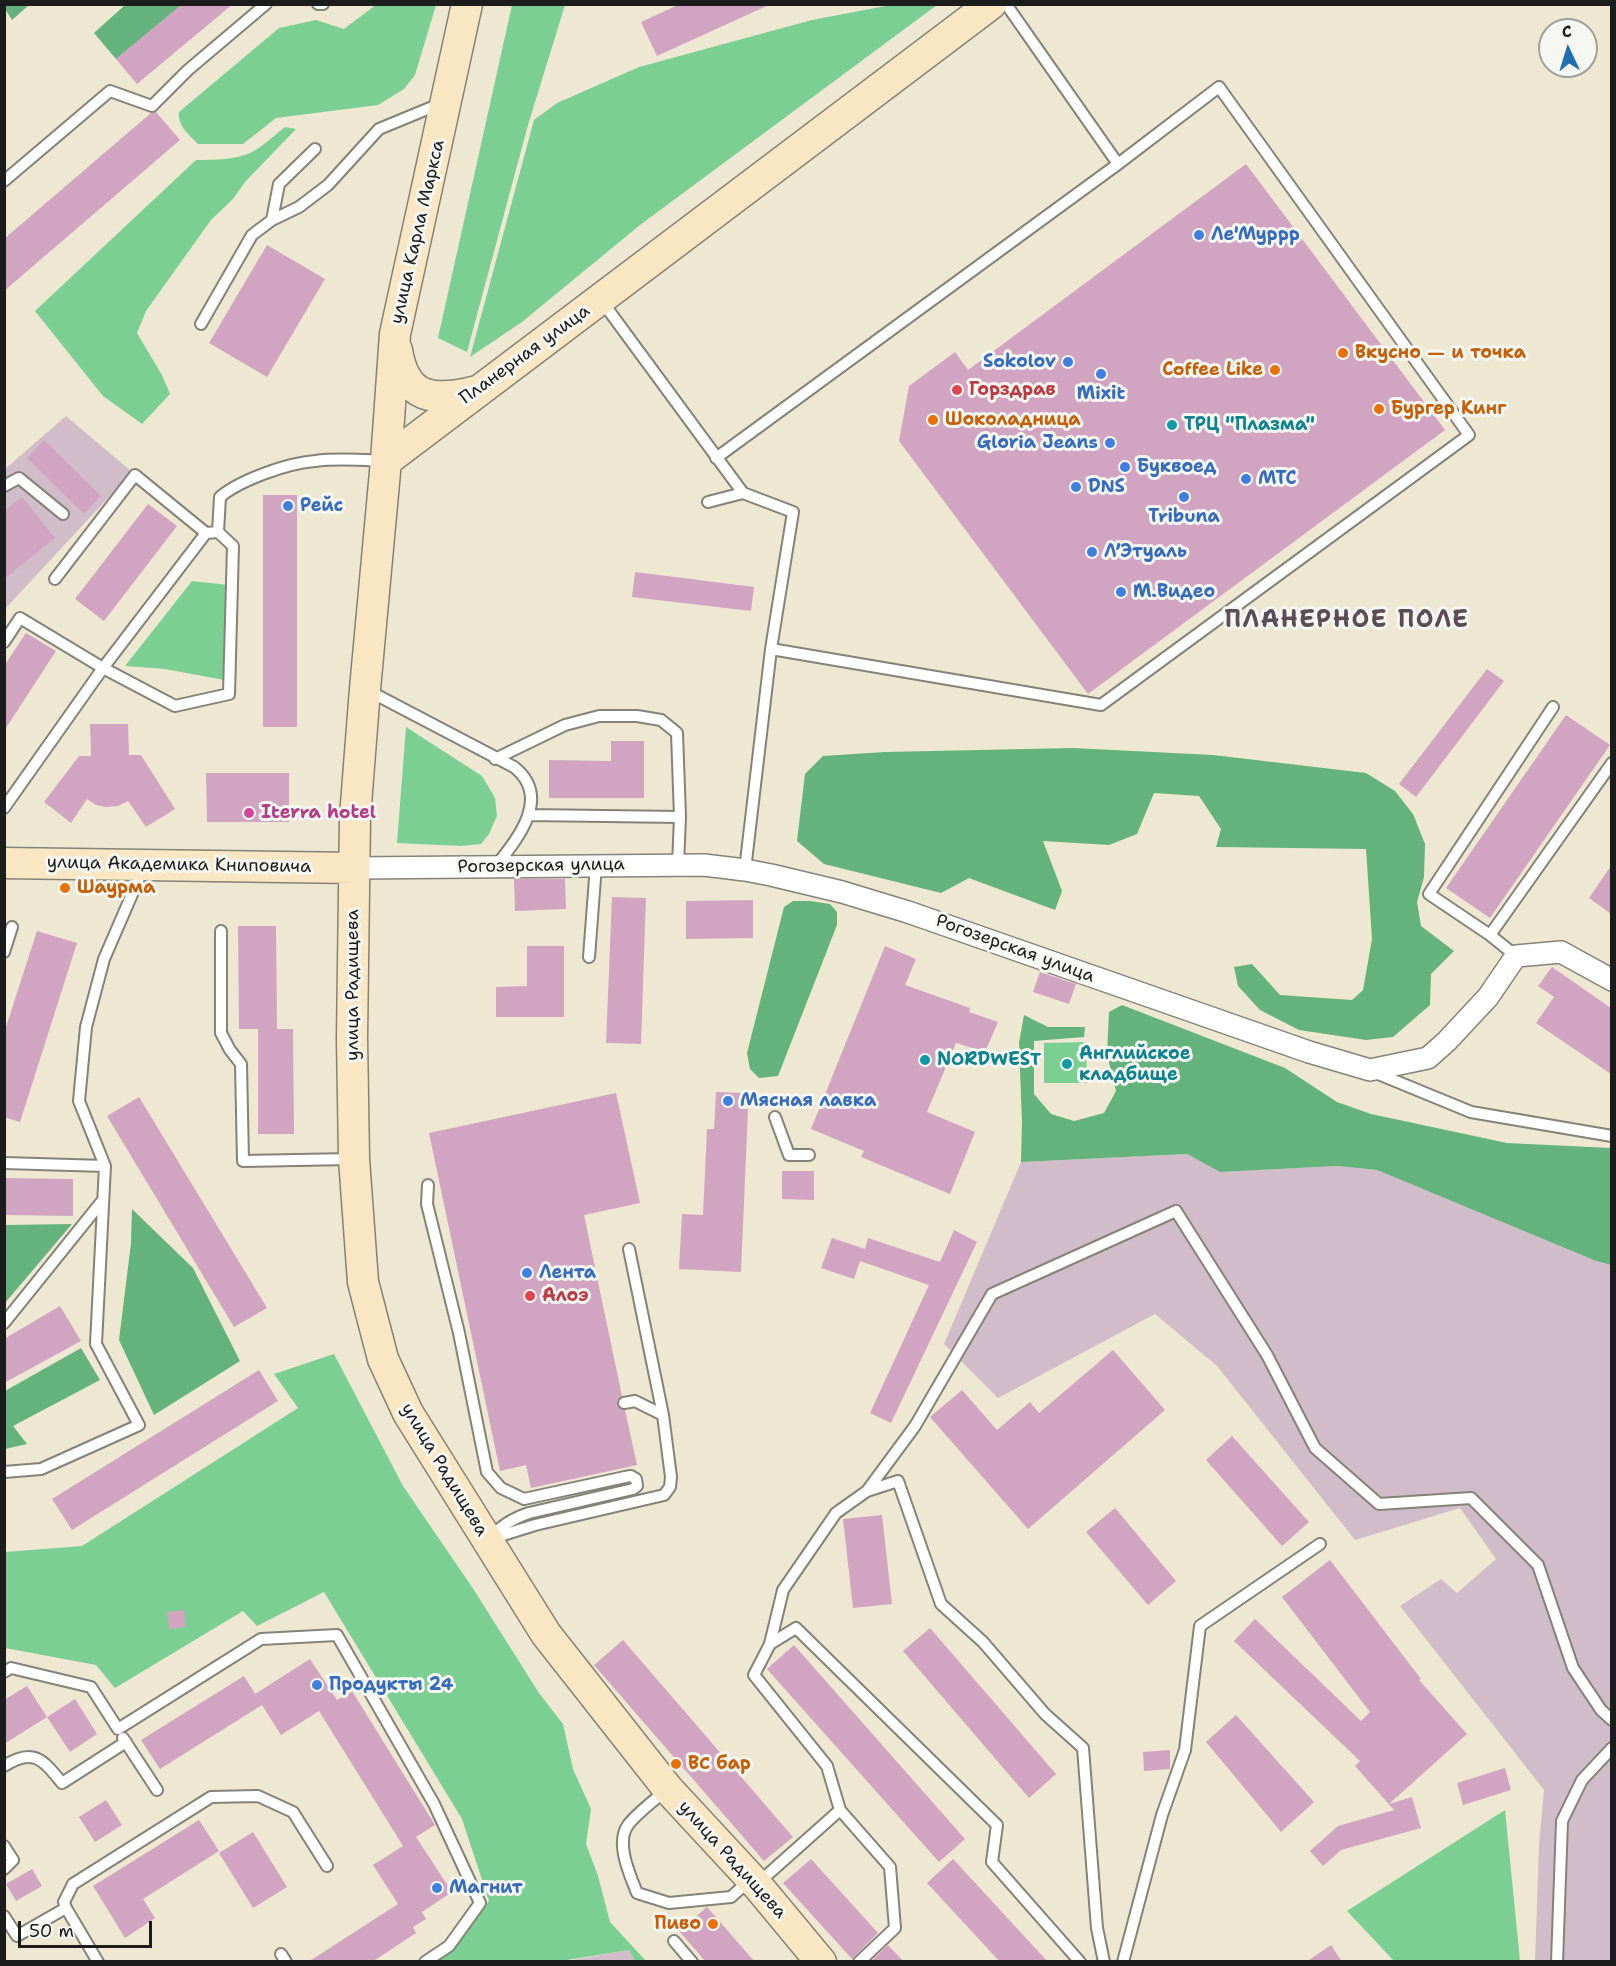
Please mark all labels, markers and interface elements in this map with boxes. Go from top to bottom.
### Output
north arrow [1538,18,1598,78]
text: С [1561,21,1572,42]
street label: улица Карла Маркса [386,138,450,326]
place label: Ле'Муррр [1211,224,1300,246]
marker: Ле'Муррр [1192,228,1206,242]
street label: Планерная улица [456,300,594,410]
place label: Вкусно — и точка [1355,342,1526,364]
marker: Вкусно — и точка [1336,346,1350,360]
place label: Sokolov [983,351,1056,373]
marker: Sokolov [1061,355,1075,369]
place label: Coffee Like [1162,359,1263,381]
marker: Coffee Like [1268,363,1282,377]
marker: Mixit [1094,367,1108,381]
place label: Горздрав [969,379,1056,401]
marker: Горздрав [950,383,964,397]
place label: Mixit [1077,383,1125,405]
place label: Бургер Кинг [1391,398,1506,420]
marker: Бургер Кинг [1372,402,1386,416]
place label: Шоколадница [945,409,1081,431]
marker: Шоколадница [926,413,940,427]
place label: ТРЦ "Плазма" [1184,414,1315,436]
marker: ТРЦ "Плазма" [1165,418,1179,432]
place label: Gloria Jeans [977,432,1098,454]
marker: Gloria Jeans [1103,436,1117,450]
place label: Буквоед [1137,456,1216,478]
marker: Буквоед [1118,460,1132,474]
place label: МТС [1258,468,1297,490]
marker: МТС [1239,472,1253,486]
place label: DNS [1088,476,1125,498]
marker: DNS [1069,480,1083,494]
marker: Tribuna [1177,490,1191,504]
place label: Рейс [300,495,343,517]
marker: Рейс [281,499,295,513]
place label: Tribuna [1148,506,1220,528]
place label: Л’Этуаль [1104,541,1187,563]
marker: Л’Этуаль [1085,545,1099,559]
place label: M.Видео [1133,581,1215,603]
marker: M.Видео [1114,585,1128,599]
district label: ПЛАНЕРНОЕ ПОЛЕ [1224,607,1470,635]
place label: Iterra hotel [261,802,376,824]
marker: Iterra hotel [242,806,256,820]
street label: улица Академика Книповича [47,852,311,878]
street label: Рогозерская улица [457,854,625,878]
place label: Шаурма [77,877,156,899]
marker: Шаурма [58,881,72,895]
street label: улица Радищева [342,909,364,1061]
street label: Рогозерская улица [933,910,1097,988]
place label: Английское кладбище [1079,1043,1190,1086]
place label: NORDWEST [937,1049,1041,1071]
marker: NORDWEST [918,1053,932,1067]
marker: Английское кладбище [1060,1057,1074,1071]
place label: Мясная лавка [740,1090,876,1112]
marker: Мясная лавка [721,1094,735,1108]
place label: Лента [539,1262,596,1284]
marker: Лента [520,1266,534,1280]
place label: Алоэ [542,1285,589,1307]
marker: Алоэ [523,1289,537,1303]
street label: улица Радищева [396,1400,492,1540]
place label: Продукты 24 [329,1674,453,1696]
marker: Продукты 24 [310,1678,324,1692]
place label: BC бар [688,1753,751,1775]
marker: BC бар [669,1757,683,1771]
street label: улица Радищева [673,1797,791,1923]
place label: Магнит [449,1877,523,1899]
marker: Магнит [430,1881,444,1895]
scale bar [21,1909,154,1947]
place label: Пиво [654,1913,701,1935]
marker: Пиво [706,1917,720,1931]
text: 50 m [29,1919,74,1943]

